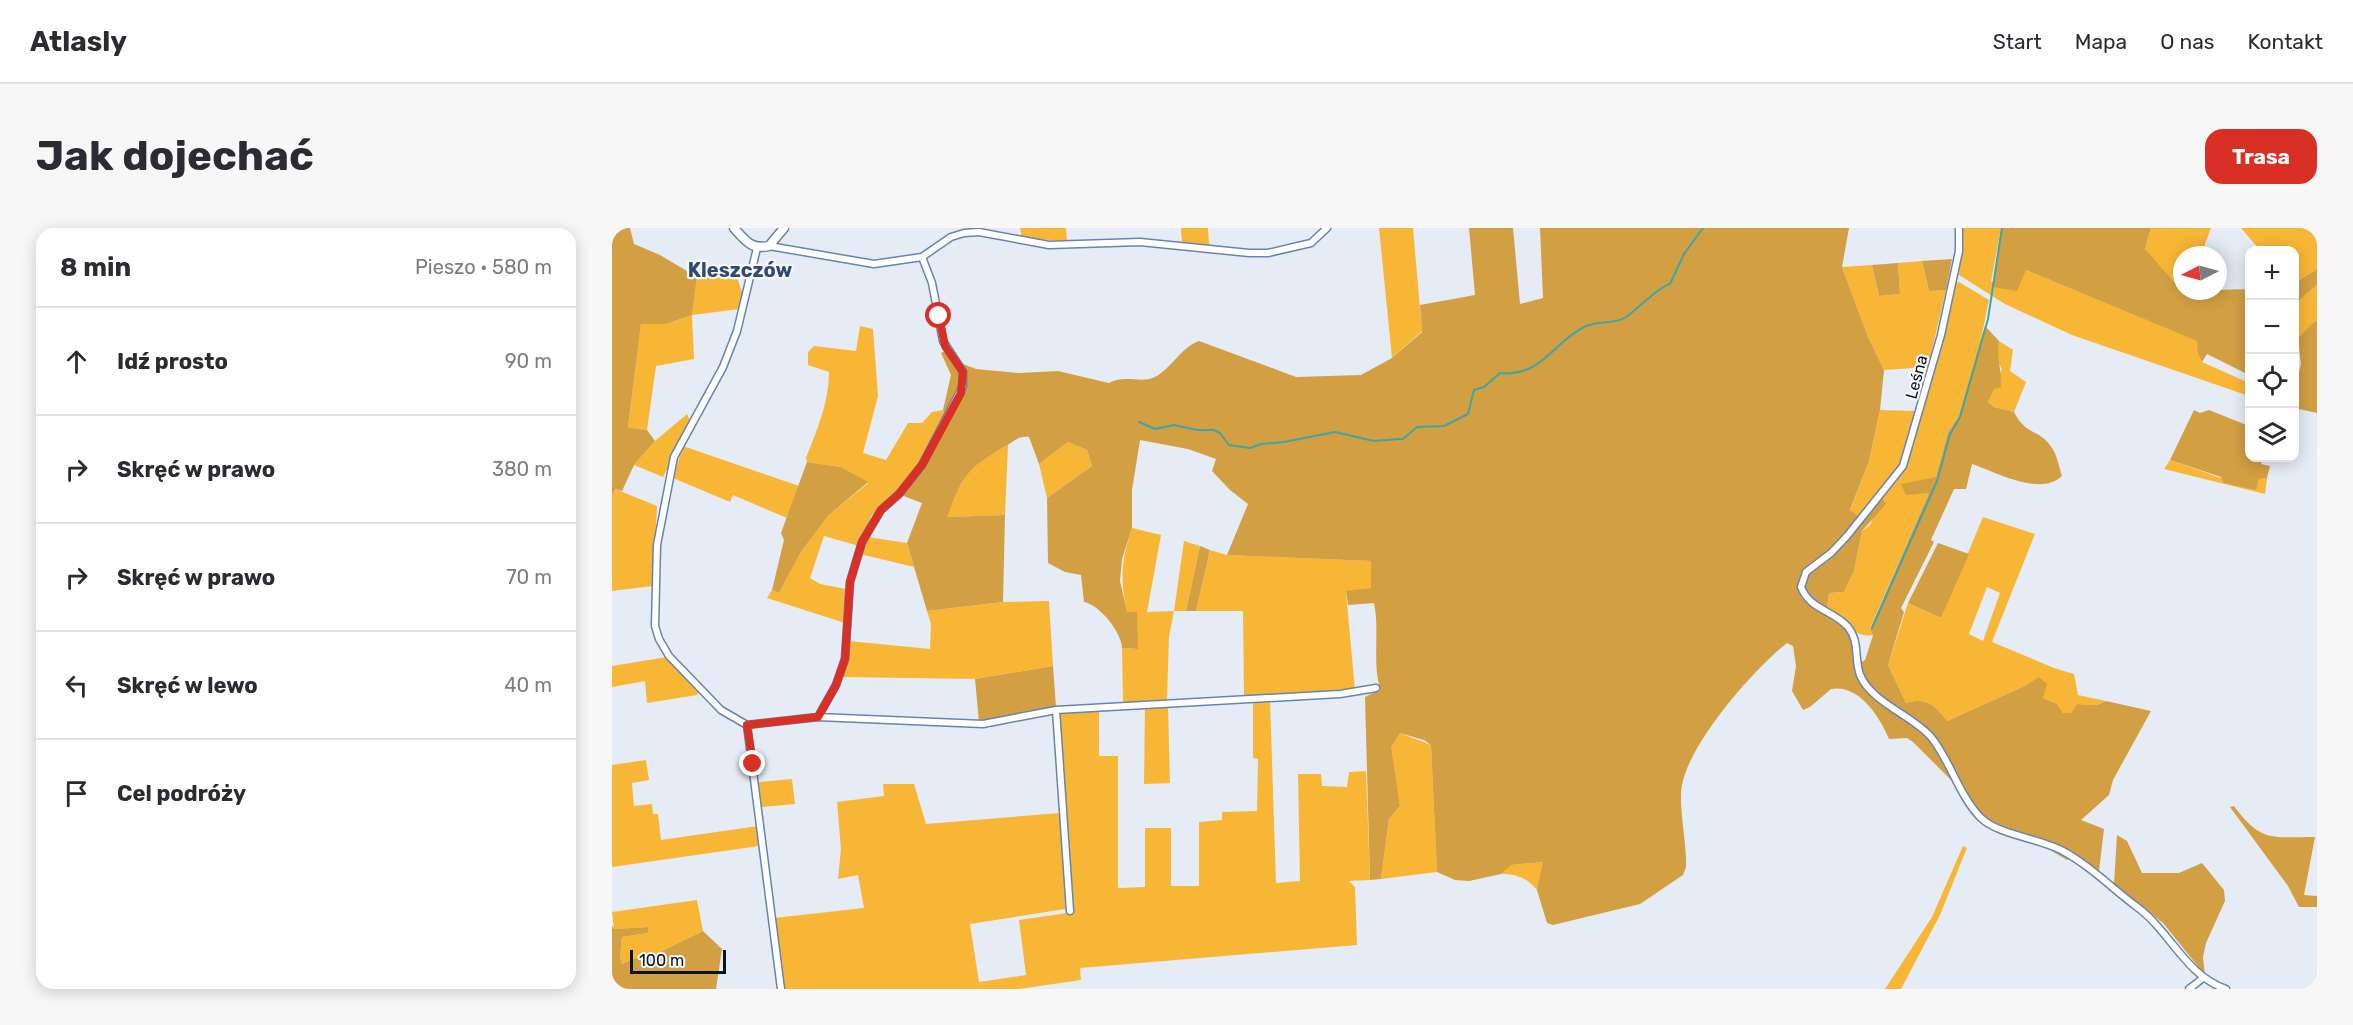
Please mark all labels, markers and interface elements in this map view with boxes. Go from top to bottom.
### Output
text: Atlasly [30,25,127,58]
text: Start [1993,29,2042,54]
text: Mapa [2075,29,2127,54]
text: O nas [2160,29,2215,54]
text: Kontakt [2248,29,2323,54]
button: Trasa [2205,129,2317,184]
text: Jak dojechać [36,131,314,181]
north arrow [2173,246,2227,300]
map controls [2245,246,2299,462]
button: + [2245,246,2299,300]
text: 8 min [60,252,131,283]
text: Pieszo · 580 m [415,255,552,279]
district label: Kleszczów [688,258,792,282]
button: − [2245,300,2299,354]
route start [925,302,951,328]
icon: ahead [60,345,93,378]
text: Idź prosto [117,348,228,375]
text: 90 m [505,349,552,373]
street label: Leśna [1902,353,1931,401]
button: locate [2245,354,2299,408]
button: layers [2245,408,2299,462]
icon: right [60,453,93,486]
text: Skręć w prawo [117,456,275,483]
text: 380 m [492,457,552,481]
icon: right [60,561,93,594]
text: Skręć w prawo [117,564,275,591]
text: 70 m [506,565,552,589]
icon: left [60,669,93,702]
text: Skręć w lewo [117,672,258,699]
text: 40 m [504,673,552,697]
route end [739,750,765,776]
icon: arrive [60,777,93,810]
text: Cel podróży [117,780,246,807]
scale bar [630,947,726,974]
text: 100 m [639,951,684,970]

